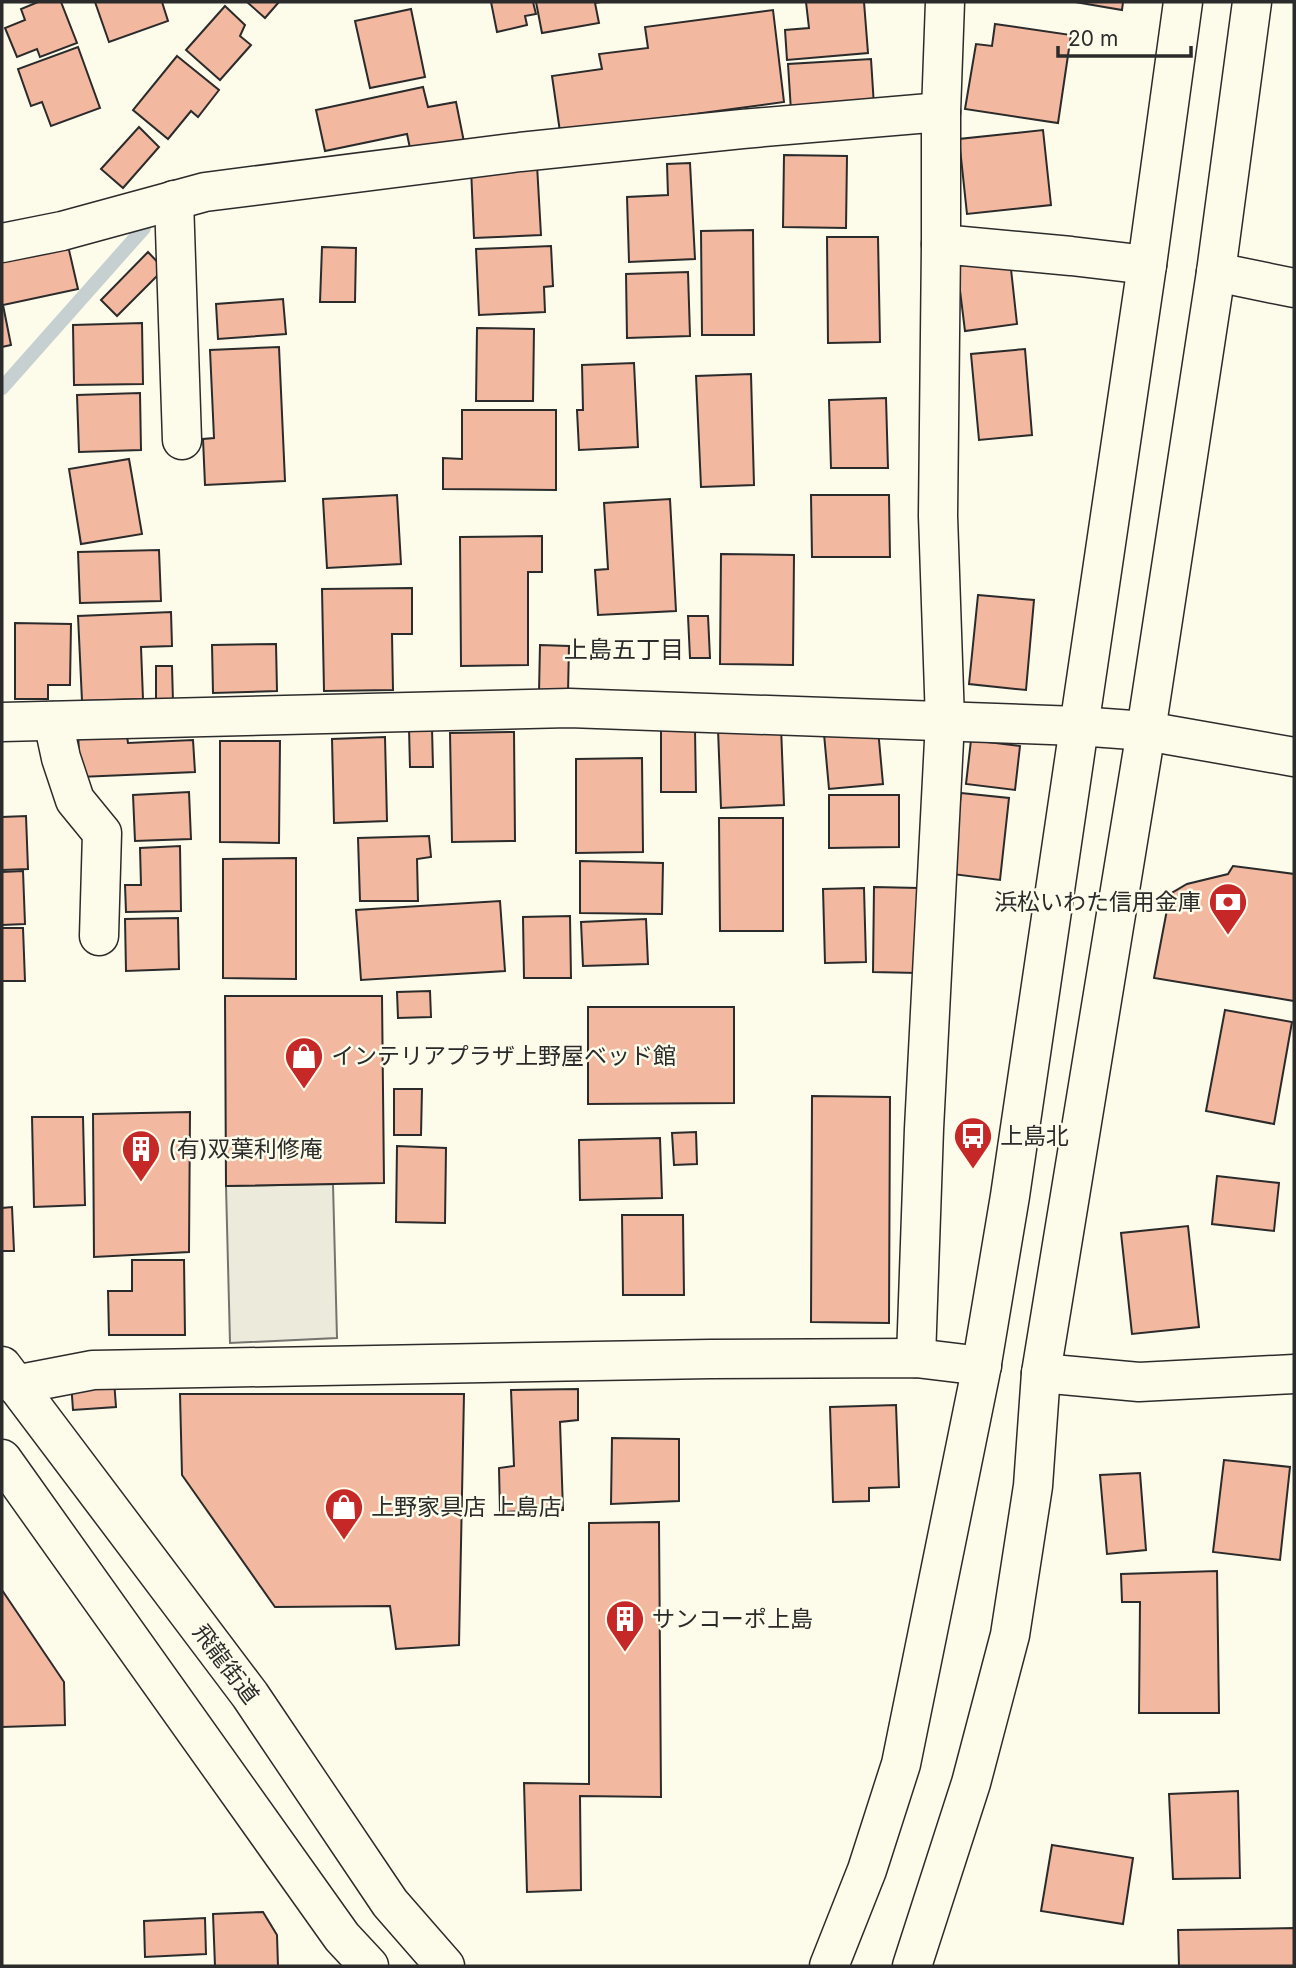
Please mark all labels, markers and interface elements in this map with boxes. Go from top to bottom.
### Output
scale bar [1058,14,1191,58]
text: 20 m [1068,26,1118,51]
district label: 上島五丁目 [564,635,684,664]
bank icon: 浜松いわた信用金庫 [1207,881,1249,936]
place label: 浜松いわた信用金庫 [994,888,1201,916]
shop icon: インテリアプラザ上野屋ベッド館 [283,1035,325,1090]
place label: インテリアプラザ上野屋ベッド館 [331,1042,676,1070]
bus stop icon: 上島北 [952,1115,994,1170]
place label: 上島北 [1000,1122,1069,1150]
building icon: (有)双葉利修庵 [120,1128,162,1183]
place label: (有)双葉利修庵 [168,1135,323,1163]
shop icon: 上野家具店 上島店 [323,1486,365,1541]
place label: 上野家具店 上島店 [371,1493,561,1521]
building icon: サンコーポ上島 [604,1598,646,1653]
place label: サンコーポ上島 [652,1605,813,1633]
street label: 飛龍街道 [187,1619,265,1709]

